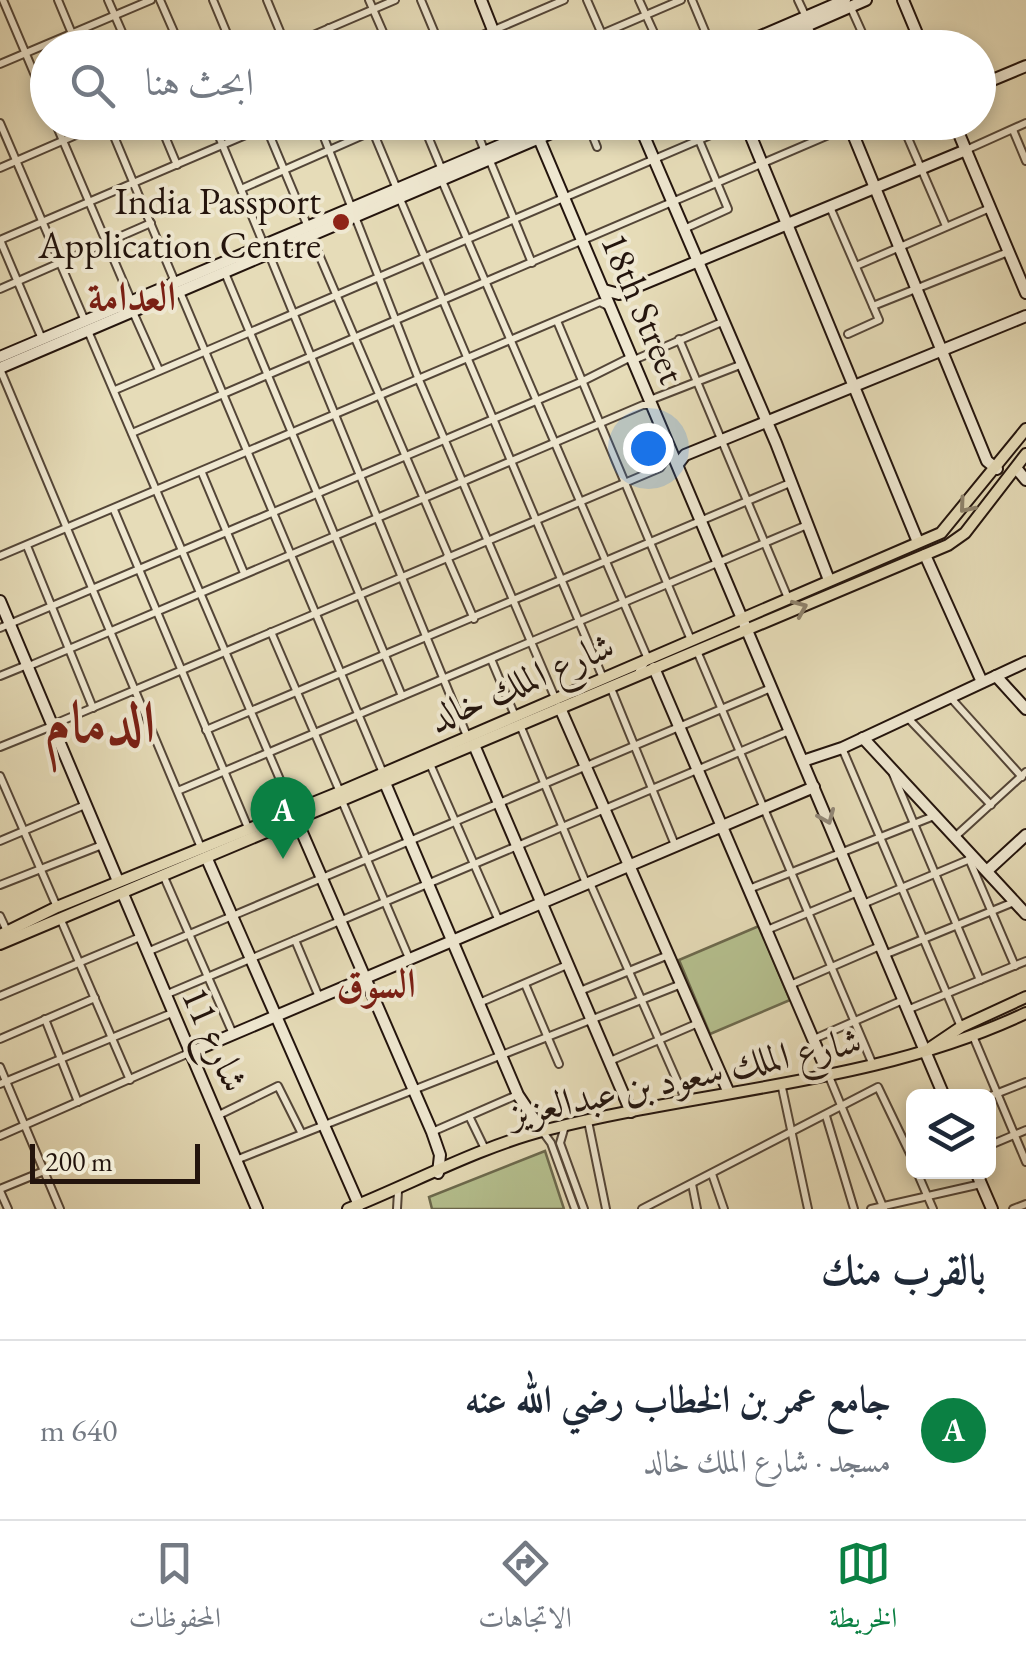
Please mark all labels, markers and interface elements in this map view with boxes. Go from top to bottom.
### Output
search box [30,30,996,140]
text: ابحث هنا [145,57,254,106]
icon: search [65,58,120,113]
place label: India Passport Application Centre [37,176,321,269]
marker: India Passport Application Centre [330,211,352,233]
street label: 18th Street [590,225,698,391]
district label: العدامة [88,270,176,322]
your location [623,423,674,474]
one-way arrow [960,494,978,512]
one-way arrow [790,600,808,620]
street label: شارع الملك خالد [421,620,624,748]
district label: الدمام [44,684,156,773]
pin: A [250,776,316,859]
one-way arrow [815,807,835,825]
district label: السوق [336,957,416,1009]
street label: شارع 11 [165,979,261,1102]
street label: شارع الملك سعود بن عبدالعزيز [500,1015,867,1145]
map controls [906,1089,996,1179]
button: layers [906,1089,996,1179]
scale bar [30,1139,200,1184]
text: 200 m [45,1143,113,1179]
text: بالقرب منك [821,1242,986,1297]
text: جامع عمر بن الخطاب رضي الله عنه [465,1374,891,1423]
text: 640 m [40,1409,117,1451]
text: A [942,1409,965,1451]
text: مسجد · شارع الملك خالد [643,1440,891,1482]
tab: المحفوظات [129,1536,221,1645]
tab: الاتجاهات [478,1536,572,1645]
tab: الخريطة [829,1536,897,1645]

